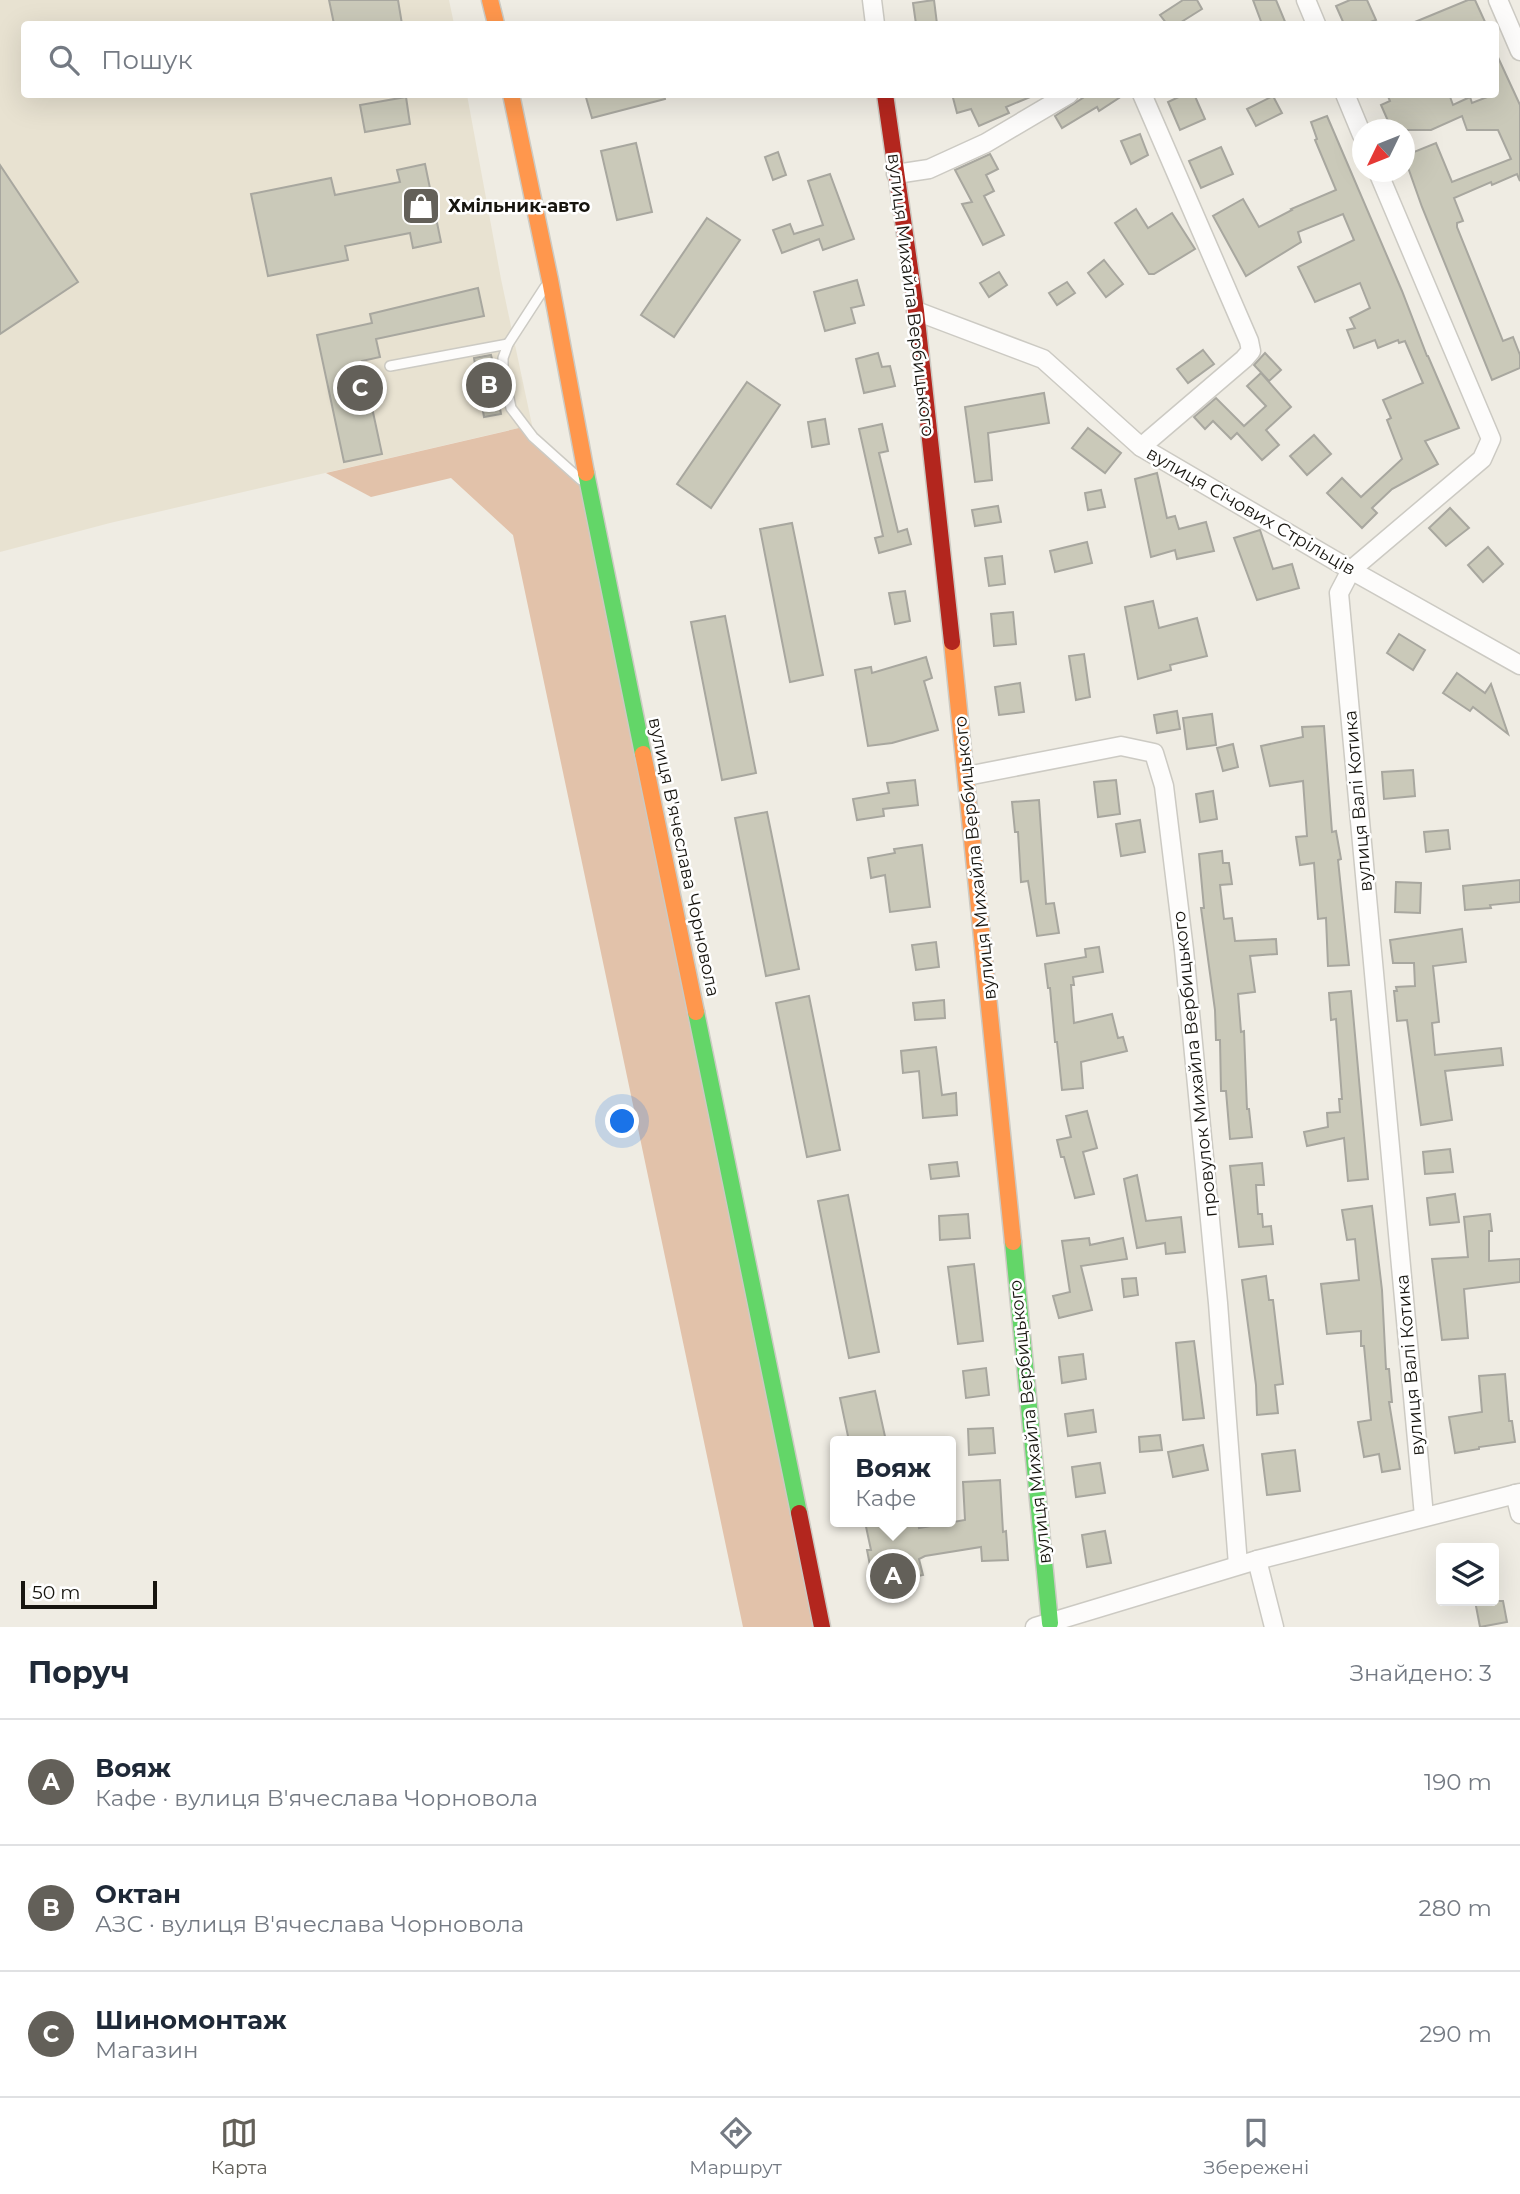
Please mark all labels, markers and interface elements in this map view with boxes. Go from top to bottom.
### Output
search box [21,21,1499,98]
icon: search [45,41,83,79]
text: Пошук [101,44,193,76]
north arrow [1352,119,1415,182]
street label: вулиця Михайла Вербицького [883,152,939,438]
shop icon: Хмільник-авто [400,185,442,227]
place label: Хмільник-авто [448,195,590,217]
pin: B [466,359,512,411]
pin: C [337,362,383,414]
street label: вулиця Січових Стрільців [1142,442,1360,580]
street label: вулиця Валі Котика [1339,709,1377,893]
street label: вулиця Михайла Вербицького [949,715,1001,1001]
street label: вулиця В'ячеслава Чорновола [644,716,724,998]
street label: провулок Михайла Вербицького [1168,910,1222,1218]
your location [605,1104,639,1138]
street label: вулиця Валі Котика [1391,1273,1429,1457]
street label: вулиця Михайла Вербицького [1004,1279,1056,1565]
popup [830,1436,956,1527]
text: Вояж [855,1452,931,1484]
text: Кафе [855,1484,916,1512]
map controls [1436,1543,1499,1606]
button: layers [1436,1543,1499,1606]
pin: A [870,1550,916,1602]
scale bar [21,1578,158,1610]
text: 50 m [32,1581,80,1604]
text: Поруч [28,1654,130,1691]
text: Знайдено: 3 [1350,1659,1492,1687]
text: Вояж [95,1752,171,1784]
text: A [42,1768,60,1796]
text: 190 m [1424,1768,1492,1796]
text: Кафе · вулиця В'ячеслава Чорновола [95,1784,538,1812]
text: Октан [95,1878,181,1910]
text: B [42,1894,60,1922]
text: 280 m [1419,1894,1492,1922]
text: АЗС · вулиця В'ячеслава Чорновола [95,1910,524,1938]
text: Шиномонтаж [95,2004,287,2036]
text: C [43,2020,59,2048]
text: 290 m [1419,2020,1492,2048]
text: Магазин [95,2036,199,2064]
tab: Карта [211,2114,268,2179]
tab: Маршрут [689,2114,782,2179]
tab: Збережені [1203,2114,1309,2179]

